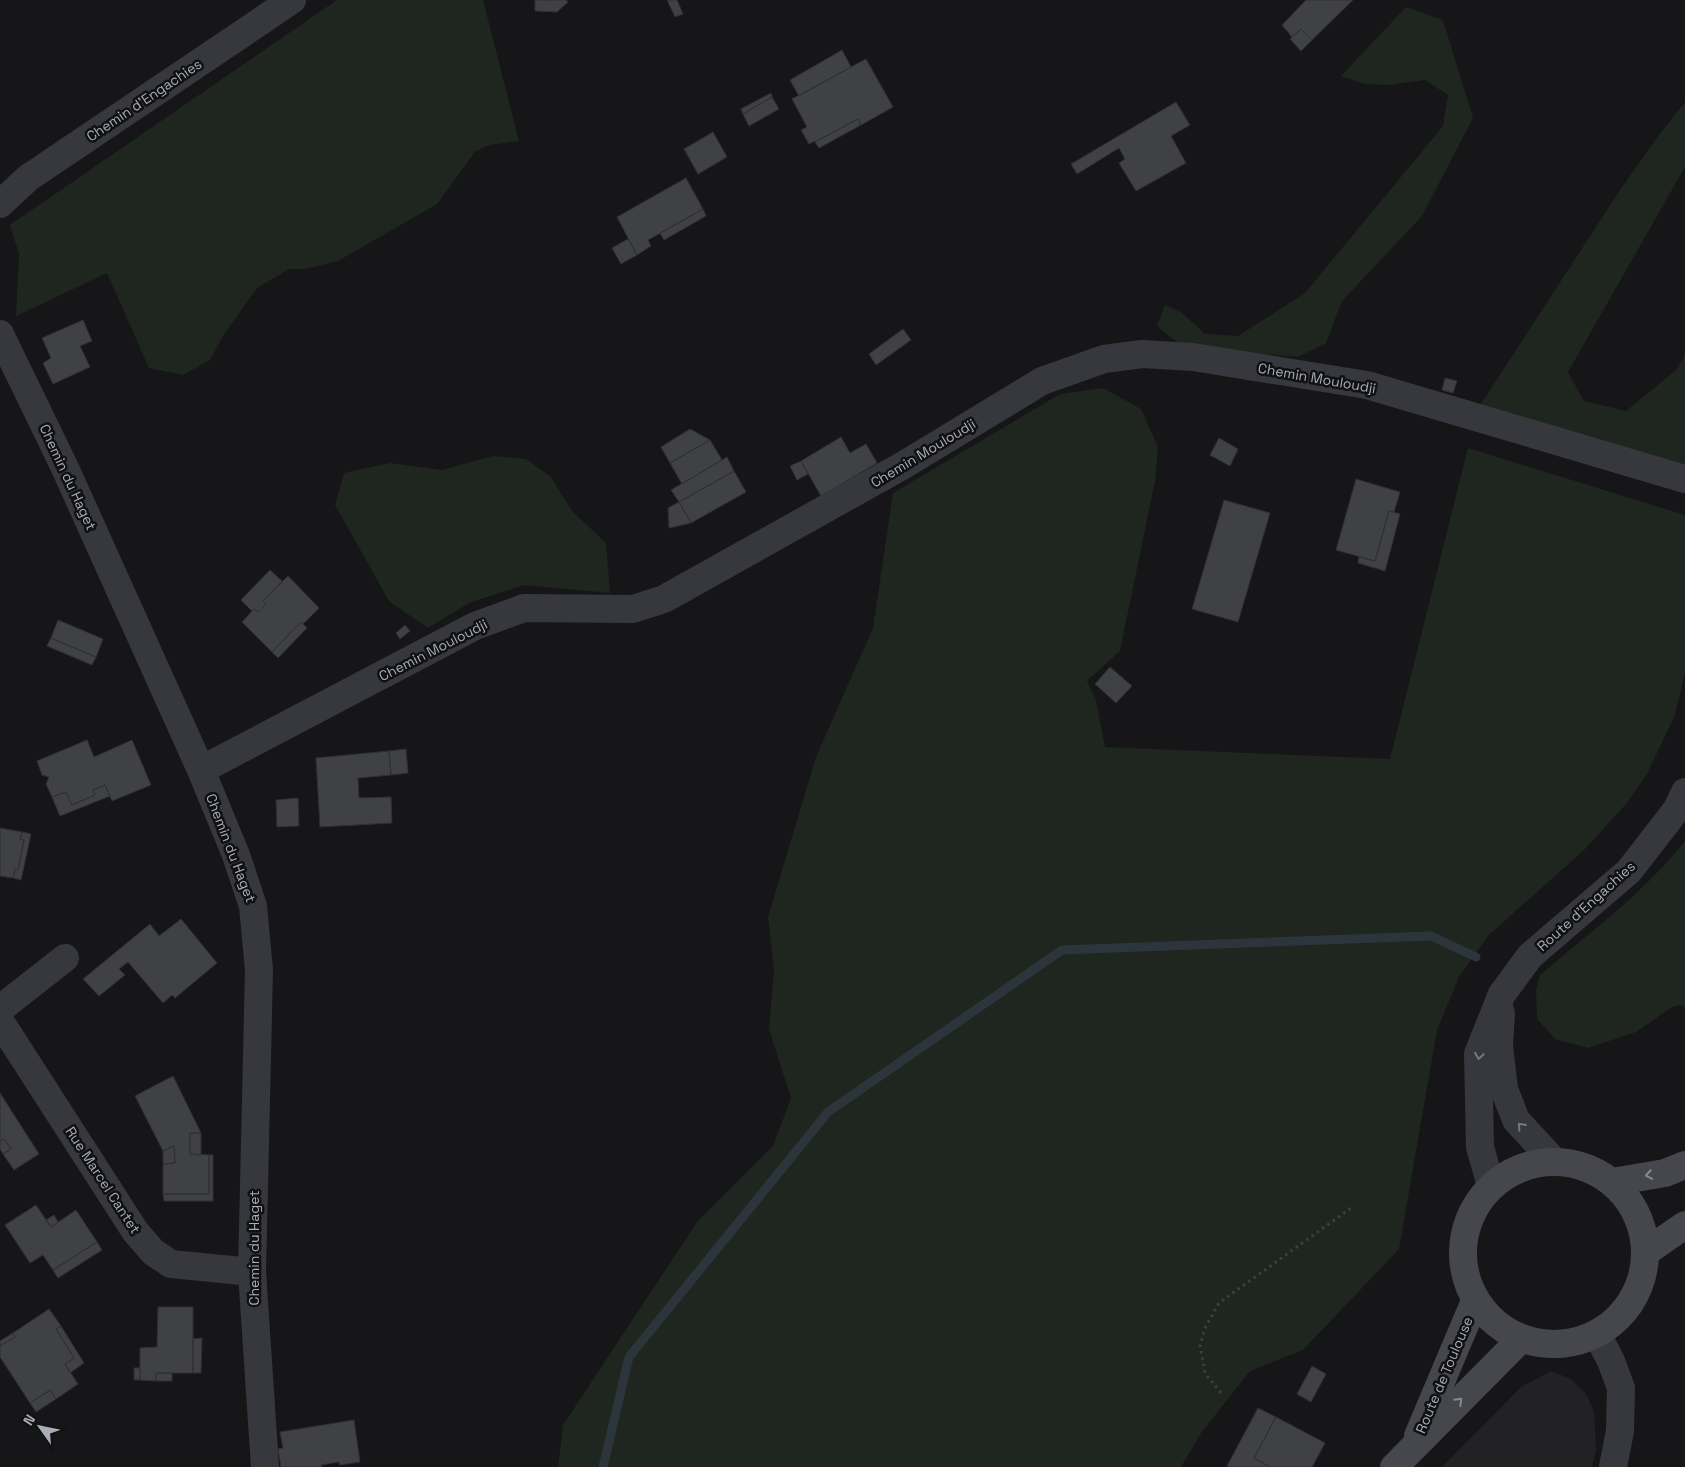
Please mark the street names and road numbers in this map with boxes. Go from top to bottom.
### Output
street label: Chemin d'Engachies [83,55,205,145]
street label: Chemin Mouloudji [1257,359,1377,397]
street label: Chemin Mouloudji [867,415,979,491]
street label: Chemin du Haget [36,421,100,533]
street label: Chemin Mouloudji [376,615,490,685]
street label: Chemin du Haget [202,791,260,905]
street label: Route d'Engachies [1533,857,1639,955]
street label: Rue Marcel Cantet [62,1123,144,1237]
street label: Chemin du Haget [245,1190,263,1306]
street label: Route de Toulouse [1411,1314,1477,1436]

